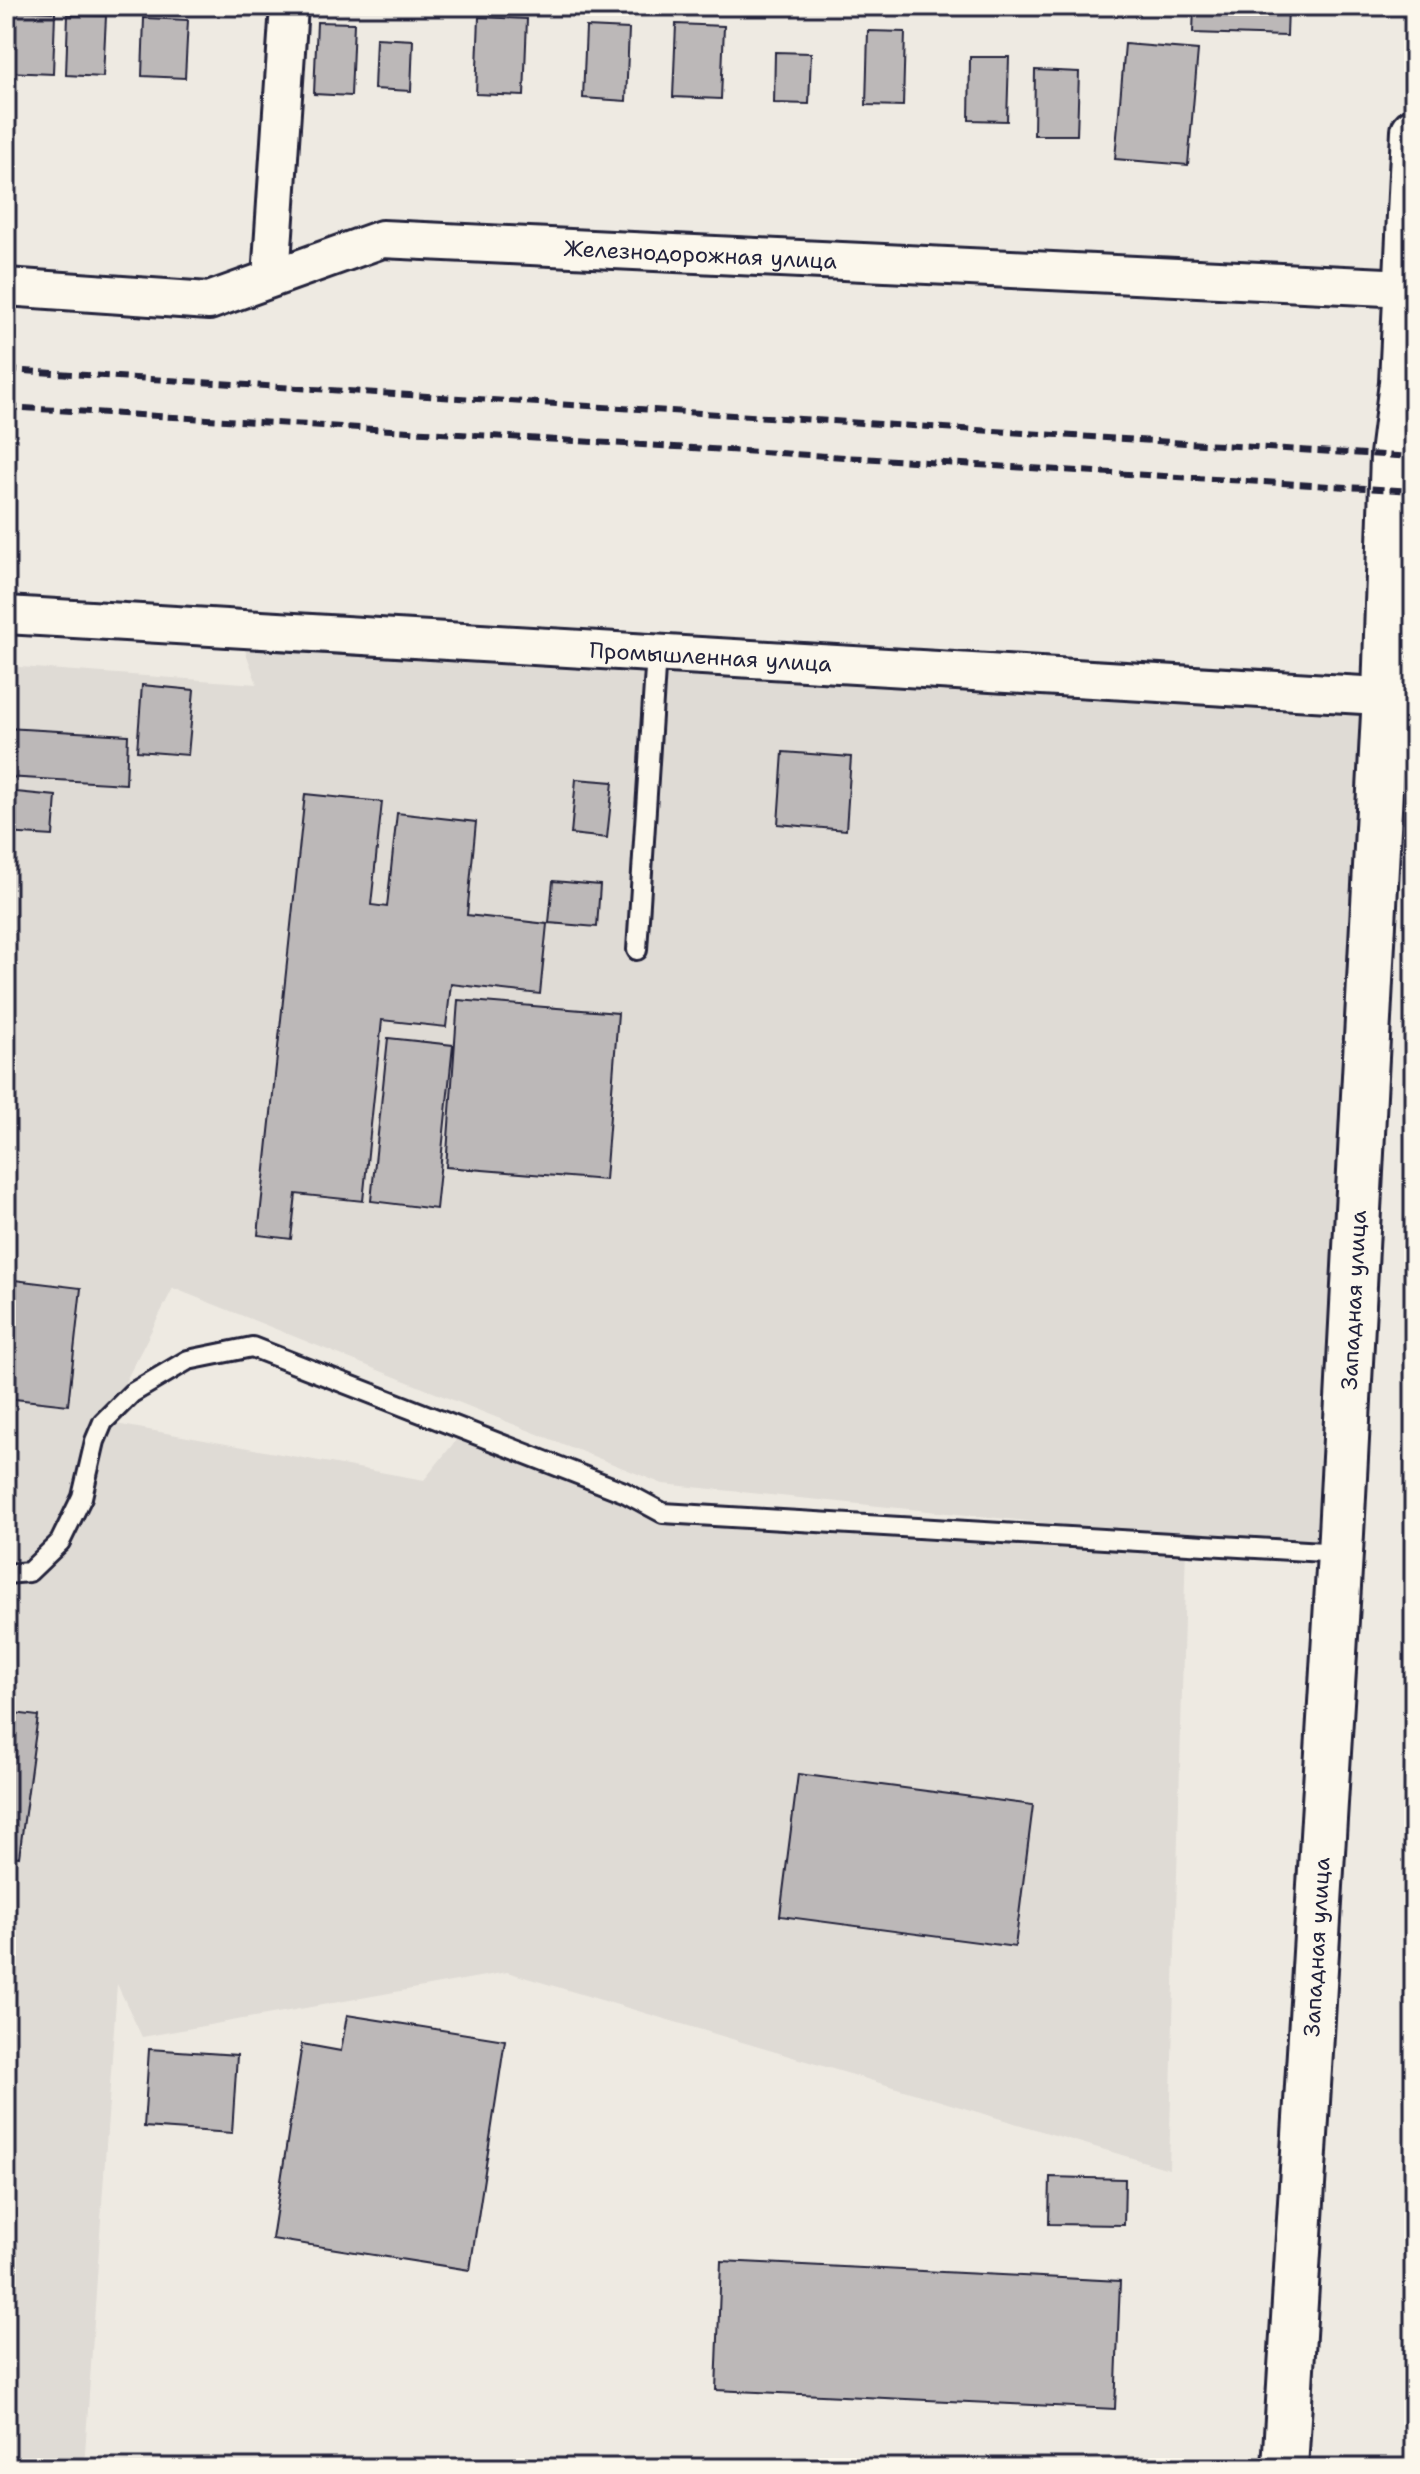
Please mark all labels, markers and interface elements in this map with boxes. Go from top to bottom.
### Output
street label: Железнодорожная улица [563,233,838,275]
street label: Промышленная улица [589,635,833,678]
street label: Западная улица [1334,1209,1372,1391]
street label: Западная улица [1296,1856,1336,2038]

